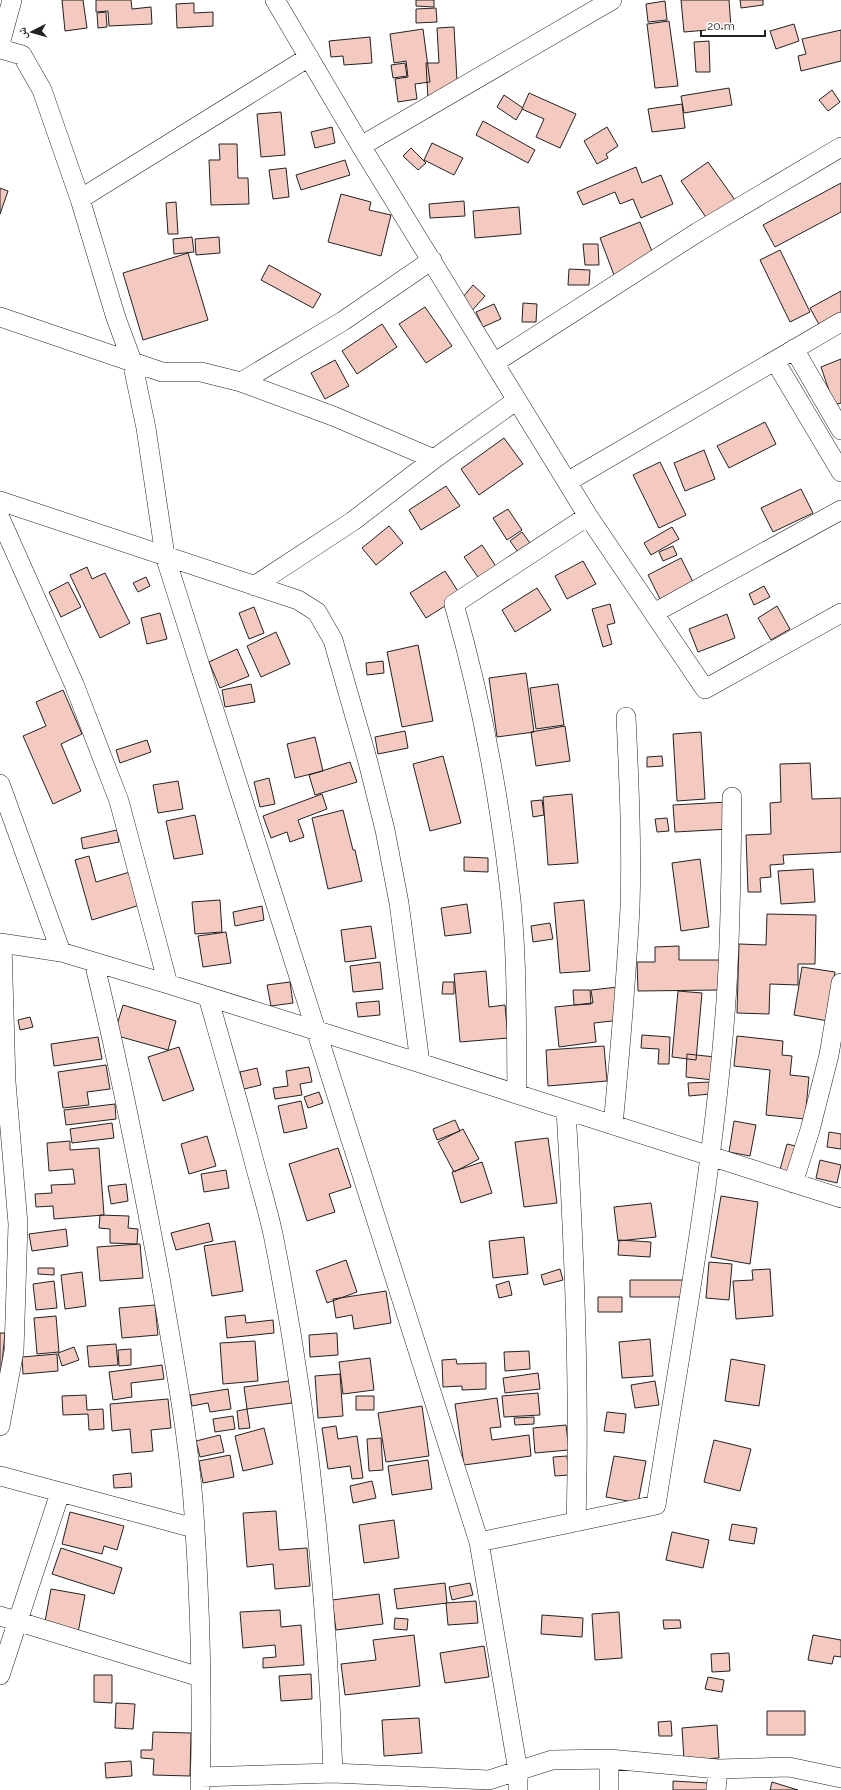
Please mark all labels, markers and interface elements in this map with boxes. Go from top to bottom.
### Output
north arrow [12,12,52,52]
scale bar [701,12,765,38]
text: 20 m [707,19,735,33]
text: ش [15,26,31,39]

